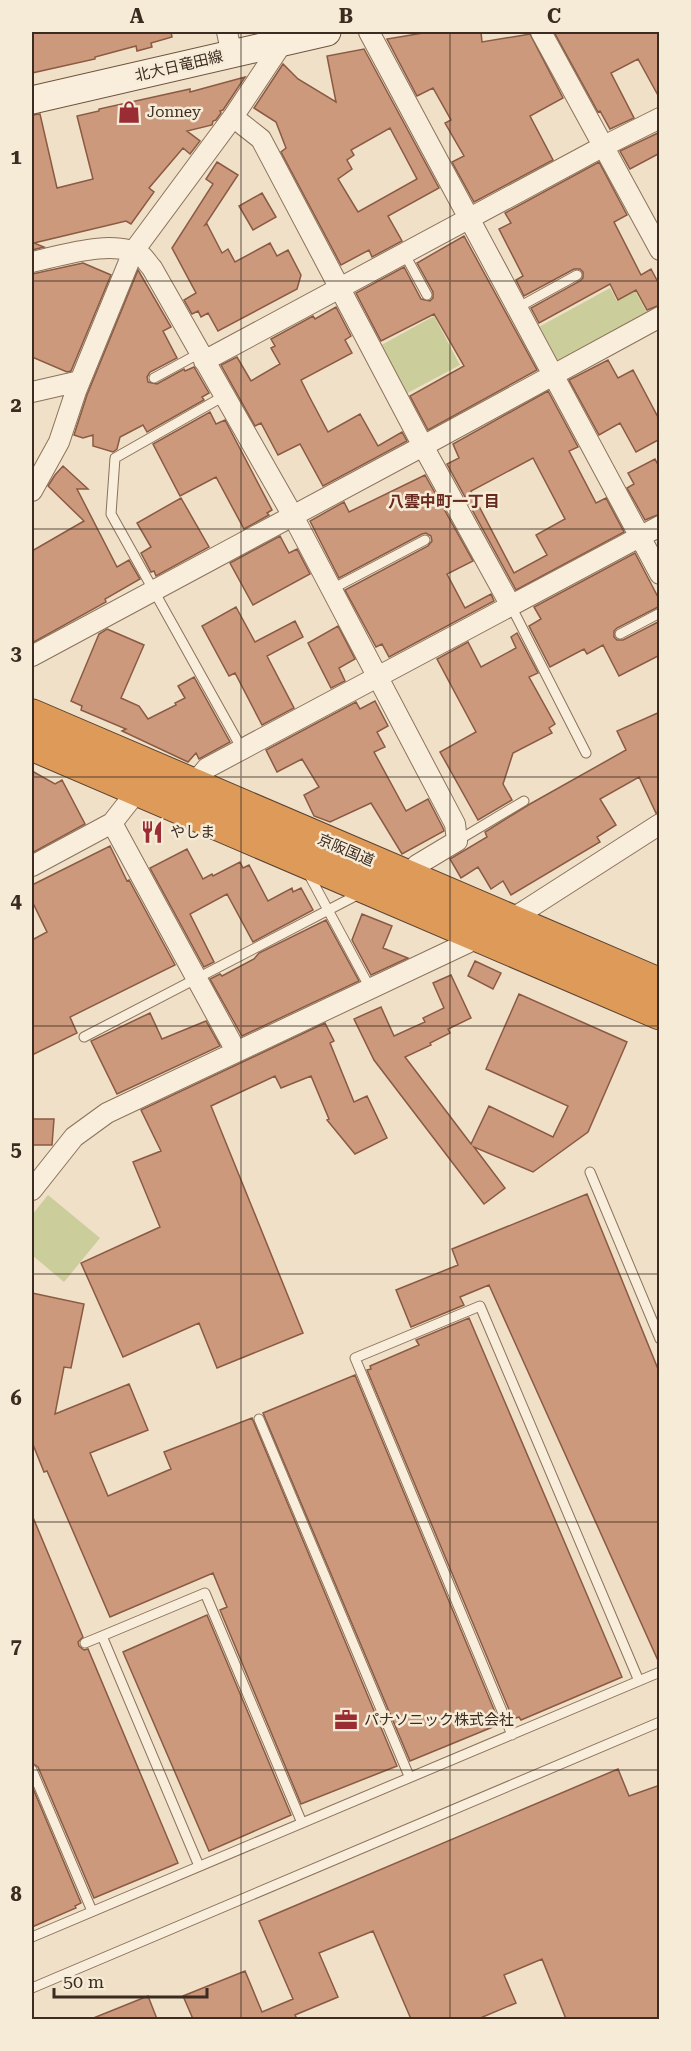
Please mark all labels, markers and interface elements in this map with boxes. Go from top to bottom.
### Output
text: A [130,4,145,28]
text: B [339,4,353,28]
text: C [547,4,561,28]
street label: 北大日竜田線 [133,47,225,85]
shop icon: Jonney [116,99,142,125]
place label: Jonney [147,103,201,121]
text: 1 [10,145,22,169]
text: 2 [10,393,22,417]
district label: 八雲中町一丁目 [388,492,500,511]
text: 3 [10,641,22,665]
restaurant icon: やしま [139,819,165,845]
place label: やしま [170,823,215,841]
street label: 京阪国道 [315,830,377,870]
text: 4 [10,889,22,913]
text: 5 [10,1137,22,1161]
text: 6 [10,1386,22,1410]
text: 7 [10,1634,22,1658]
office icon: パナソニック株式会社 [333,1707,359,1733]
place label: パナソニック株式会社 [364,1711,514,1729]
text: 8 [10,1882,22,1906]
scale bar [54,1961,207,1999]
text: 50 m [63,1971,104,1992]

